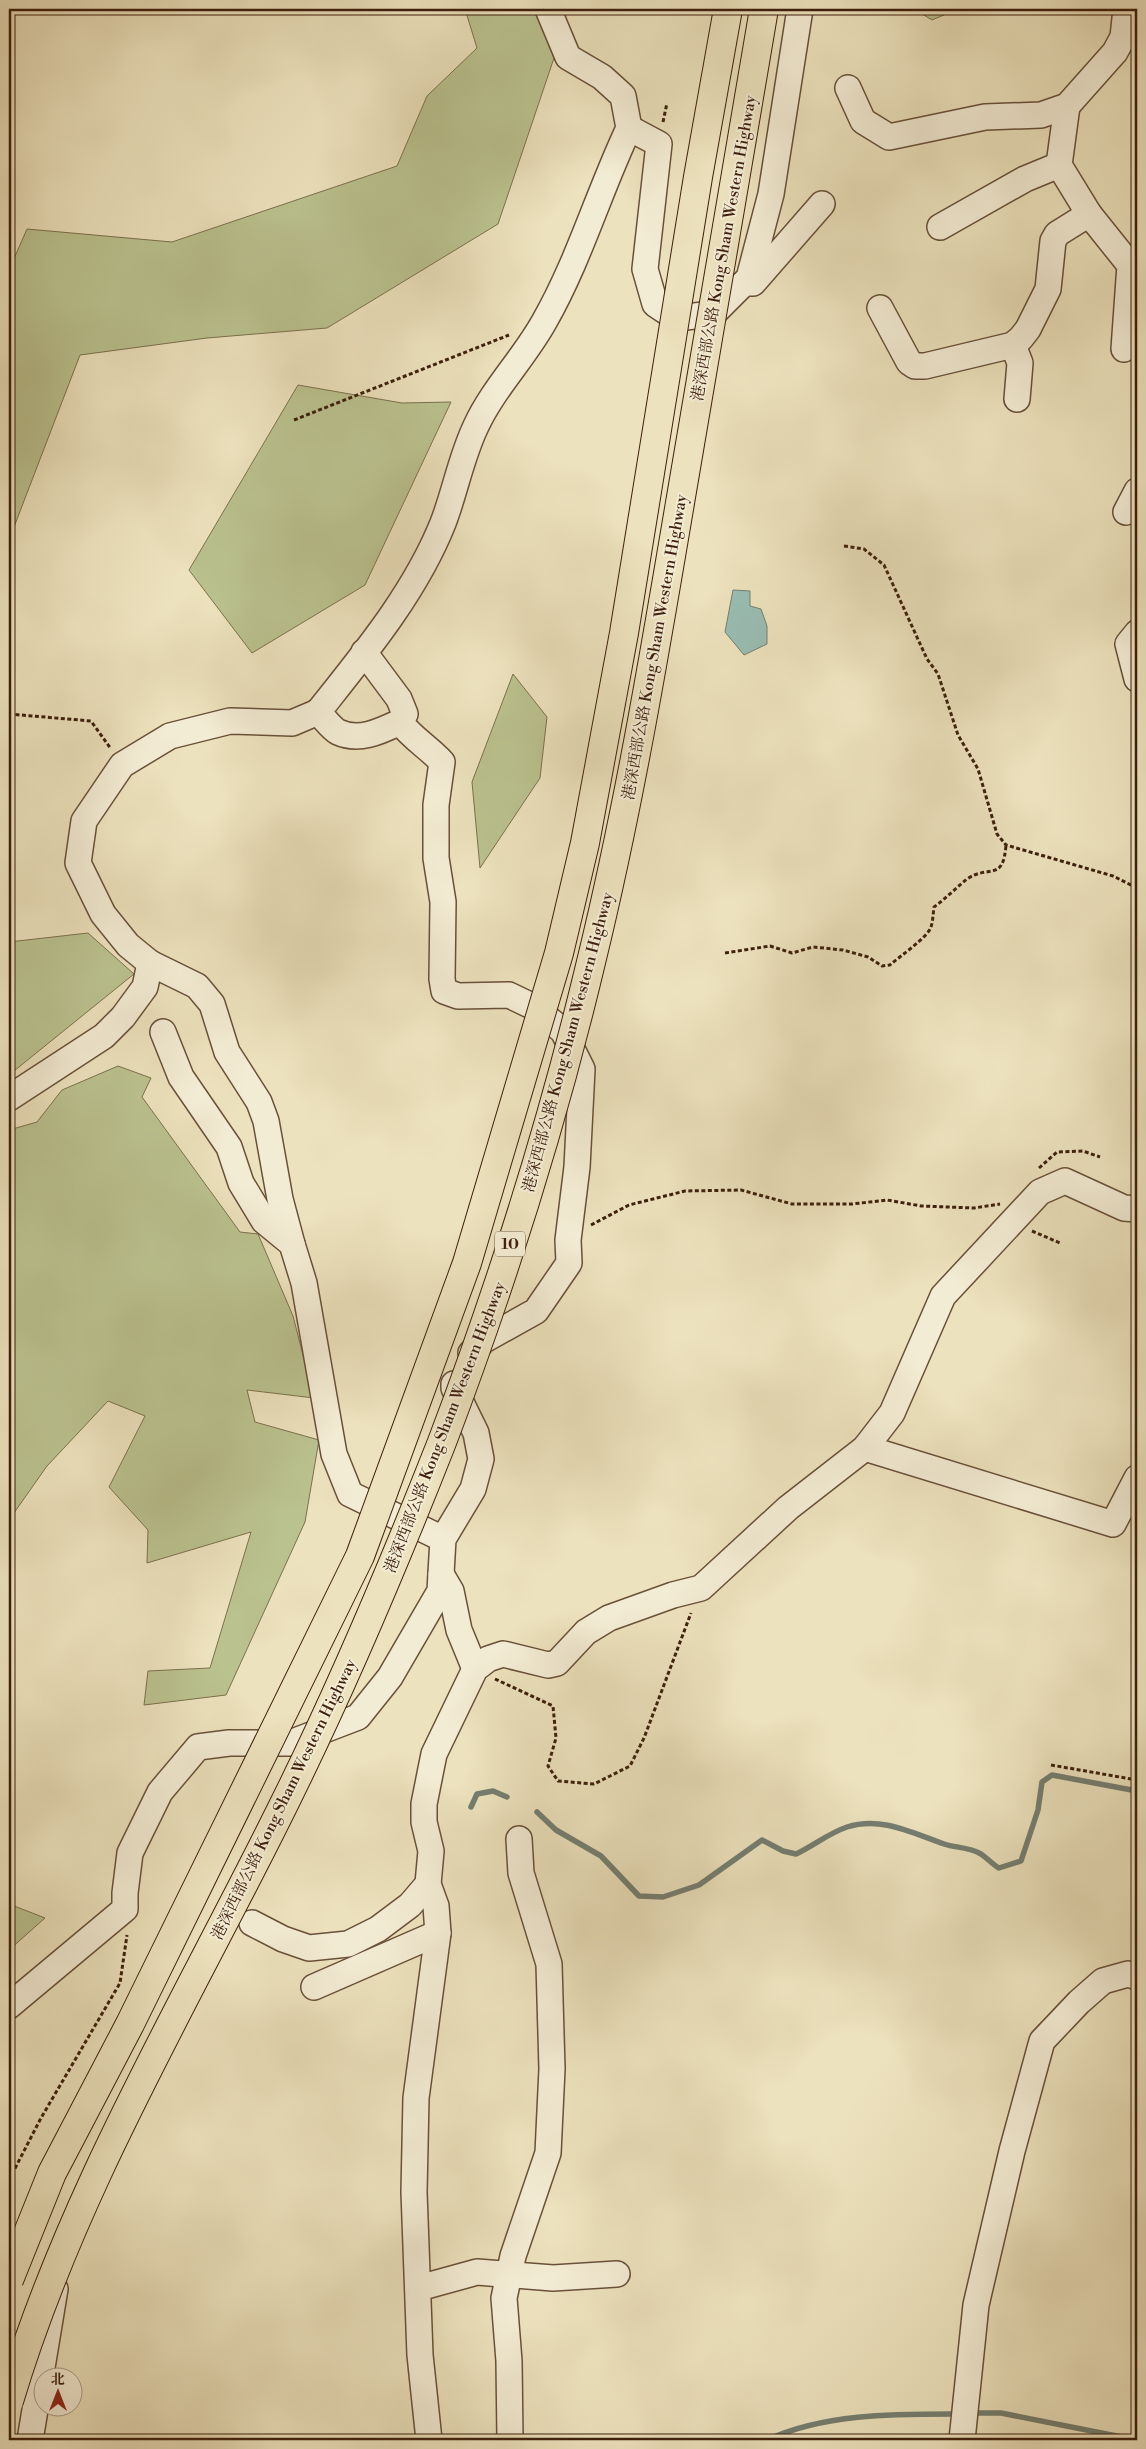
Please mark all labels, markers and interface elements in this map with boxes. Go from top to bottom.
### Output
street label: 港深西部公路 Kong Sham Western Highway [687,94,761,403]
street label: 港深西部公路 Kong Sham Western Highway [618,493,692,802]
street label: 港深西部公路 Kong Sham Western Highway [518,890,618,1195]
road number: 10 [495,1232,525,1256]
street label: 港深西部公路 Kong Sham Western Highway [380,1279,510,1576]
street label: 港深西部公路 Kong Sham Western Highway [207,1656,361,1943]
north arrow [32,2366,82,2416]
text: 北 [51,2371,65,2389]

